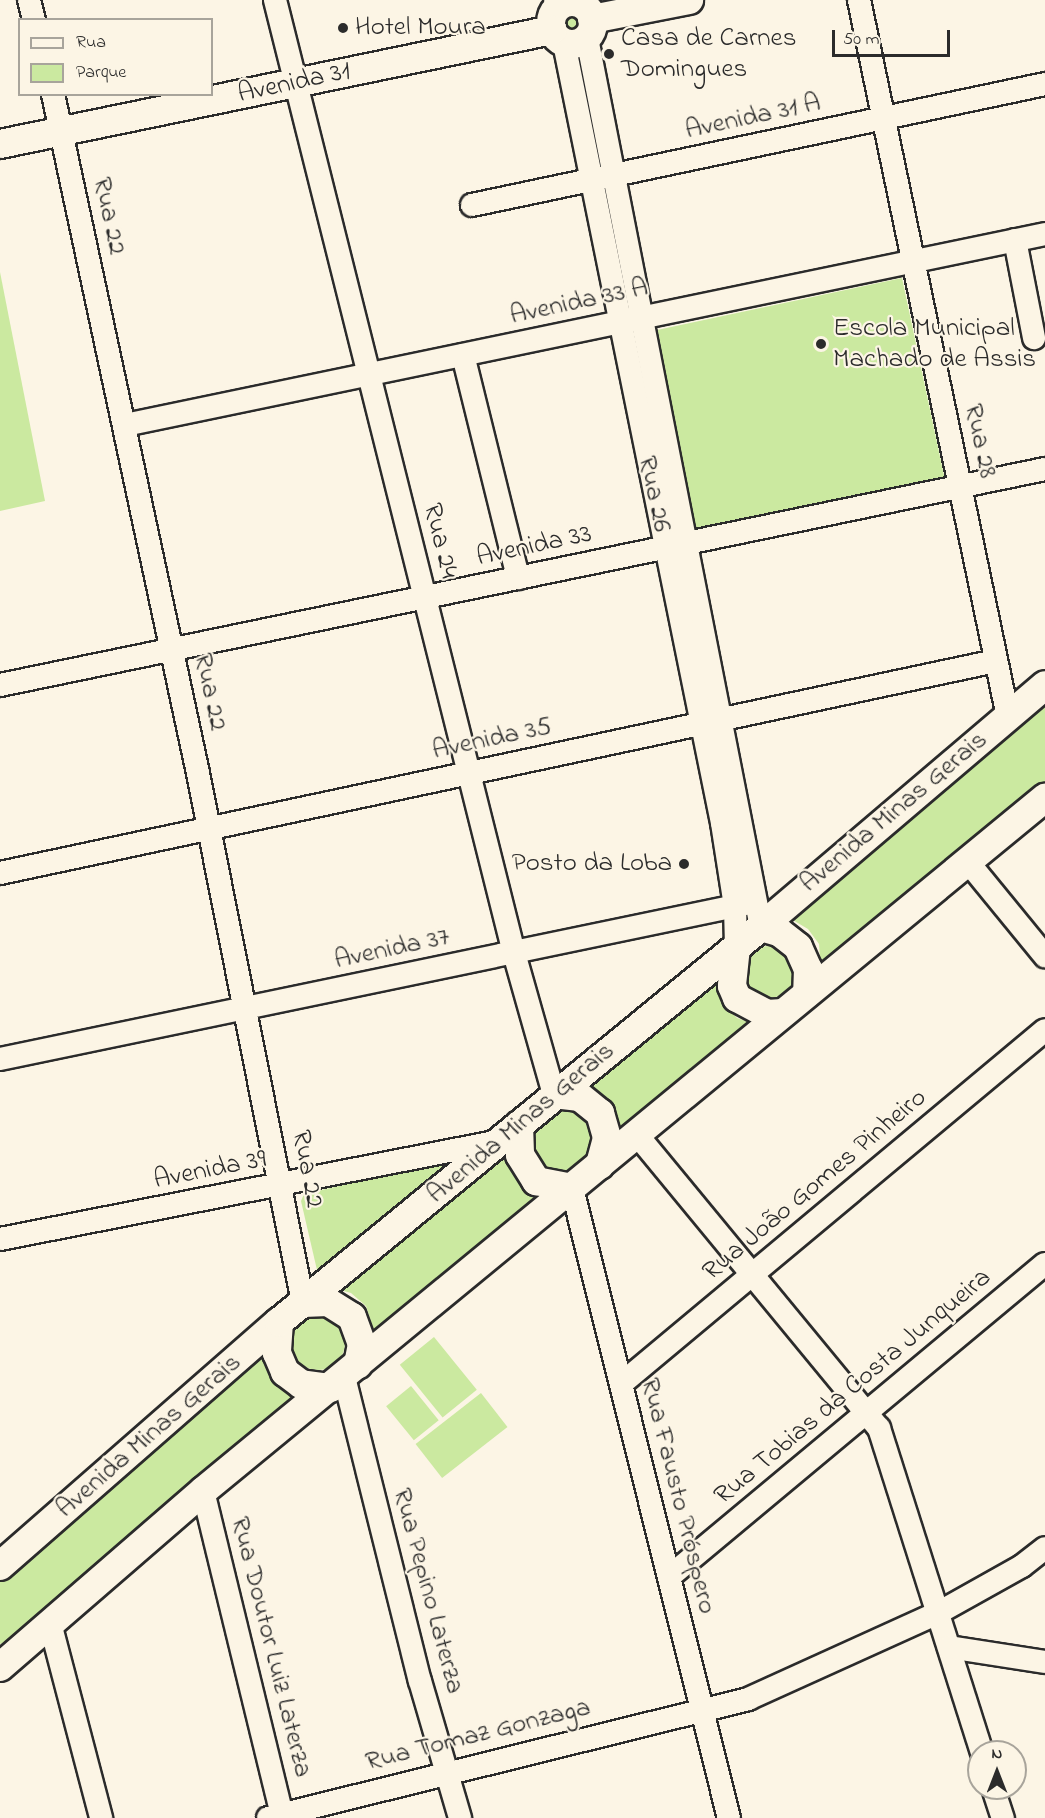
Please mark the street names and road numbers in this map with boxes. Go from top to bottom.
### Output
street label: Avenida 31 [235,55,353,111]
street label: Avenida 31 A [682,87,824,147]
street label: Rua 22 [85,174,133,258]
street label: Avenida 33 A [507,272,651,332]
street label: Rua 28 [956,401,1004,481]
street label: Rua 26 [630,453,678,535]
street label: Rua 24 [415,500,465,582]
street label: Avenida 33 [473,518,595,574]
street label: Rua 22 [186,650,234,734]
street label: Avenida 35 [429,711,555,767]
street label: Avenida Minas Gerais [794,724,994,900]
street label: Avenida 37 [331,921,453,977]
street label: Avenida Minas Gerais [421,1035,621,1211]
street label: Rua João Gomes Pinheiro [697,1082,933,1288]
street label: Rua 22 [284,1127,330,1211]
street label: Avenida 39 [151,1143,269,1197]
street label: Rua Tobias da Costa Junqueira [708,1262,998,1512]
street label: Avenida Minas Gerais [50,1347,248,1525]
street label: Rua Fausto Próspero [633,1375,723,1617]
street label: Rua Pepino Laterza [385,1485,471,1697]
street label: Rua Doutor Luiz Laterza [223,1513,319,1781]
street label: Rua Tomaz Gonzaga [362,1691,594,1779]

